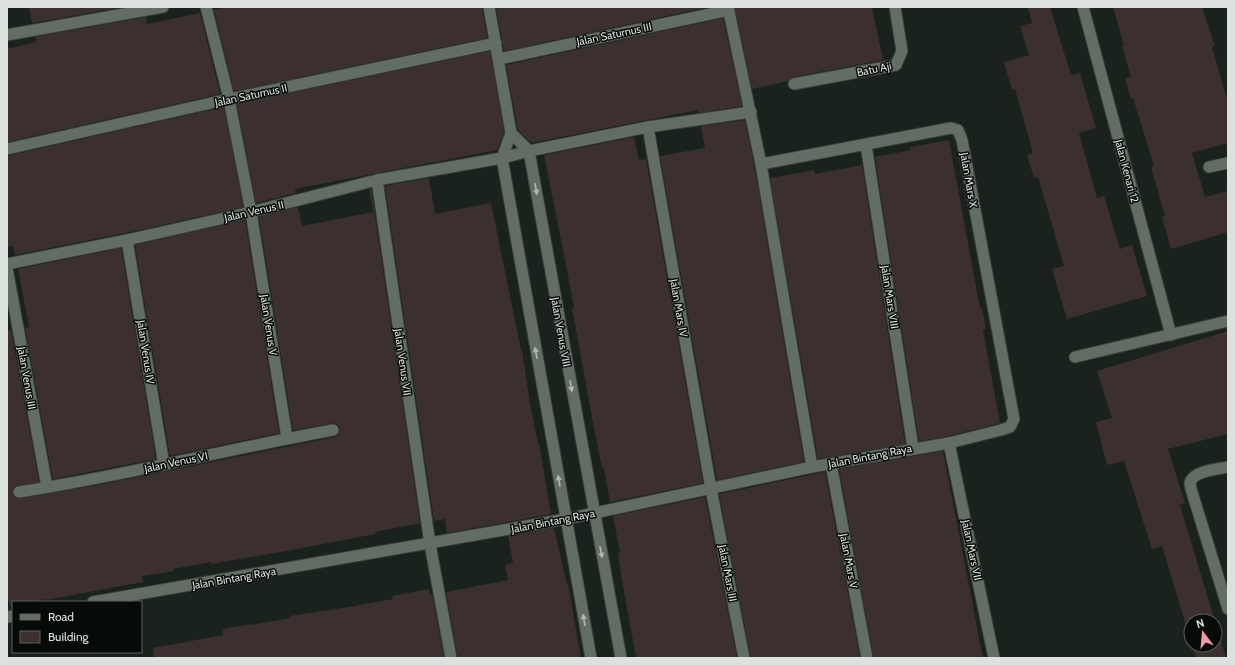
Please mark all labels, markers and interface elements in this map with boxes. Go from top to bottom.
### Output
street label: Jalan Saturnus III [574,19,653,49]
street label: Batu Aji [855,59,893,79]
street label: Jalan Saturnus II [213,81,288,110]
street label: Jalan Kenari 12 [1112,137,1142,204]
street label: Jalan Mars X [957,150,981,209]
one-way arrow [533,183,539,195]
street label: Jalan Venus II [222,197,285,225]
street label: Jalan Mars VIII [878,263,902,330]
street label: Jalan Mars IV [667,277,691,338]
street label: Jalan Venus V [257,292,281,357]
street label: Jalan Venus VIII [548,295,574,368]
street label: Jalan Venus IV [134,318,158,385]
street label: Jalan Venus VII [391,327,415,396]
street label: Jalan Venus III [14,345,39,410]
one-way arrow [533,347,539,359]
one-way arrow [568,380,574,392]
street label: Jalan Bintang Raya [826,441,914,471]
street label: Jalan Venus VI [142,448,209,476]
one-way arrow [556,475,562,487]
street label: Jalan Bintang Raya [509,506,597,536]
street label: Jalan Mars VII [959,518,985,582]
street label: Jalan Mars V [837,531,861,590]
street label: Jalan Mars III [715,542,740,603]
one-way arrow [598,546,604,558]
street label: Jalan Bintang Raya [190,564,278,592]
legend [12,601,142,653]
text: Road [48,609,74,624]
one-way arrow [581,613,587,626]
north arrow [1183,613,1223,653]
text: N [1195,616,1206,631]
text: Building [48,629,90,644]

